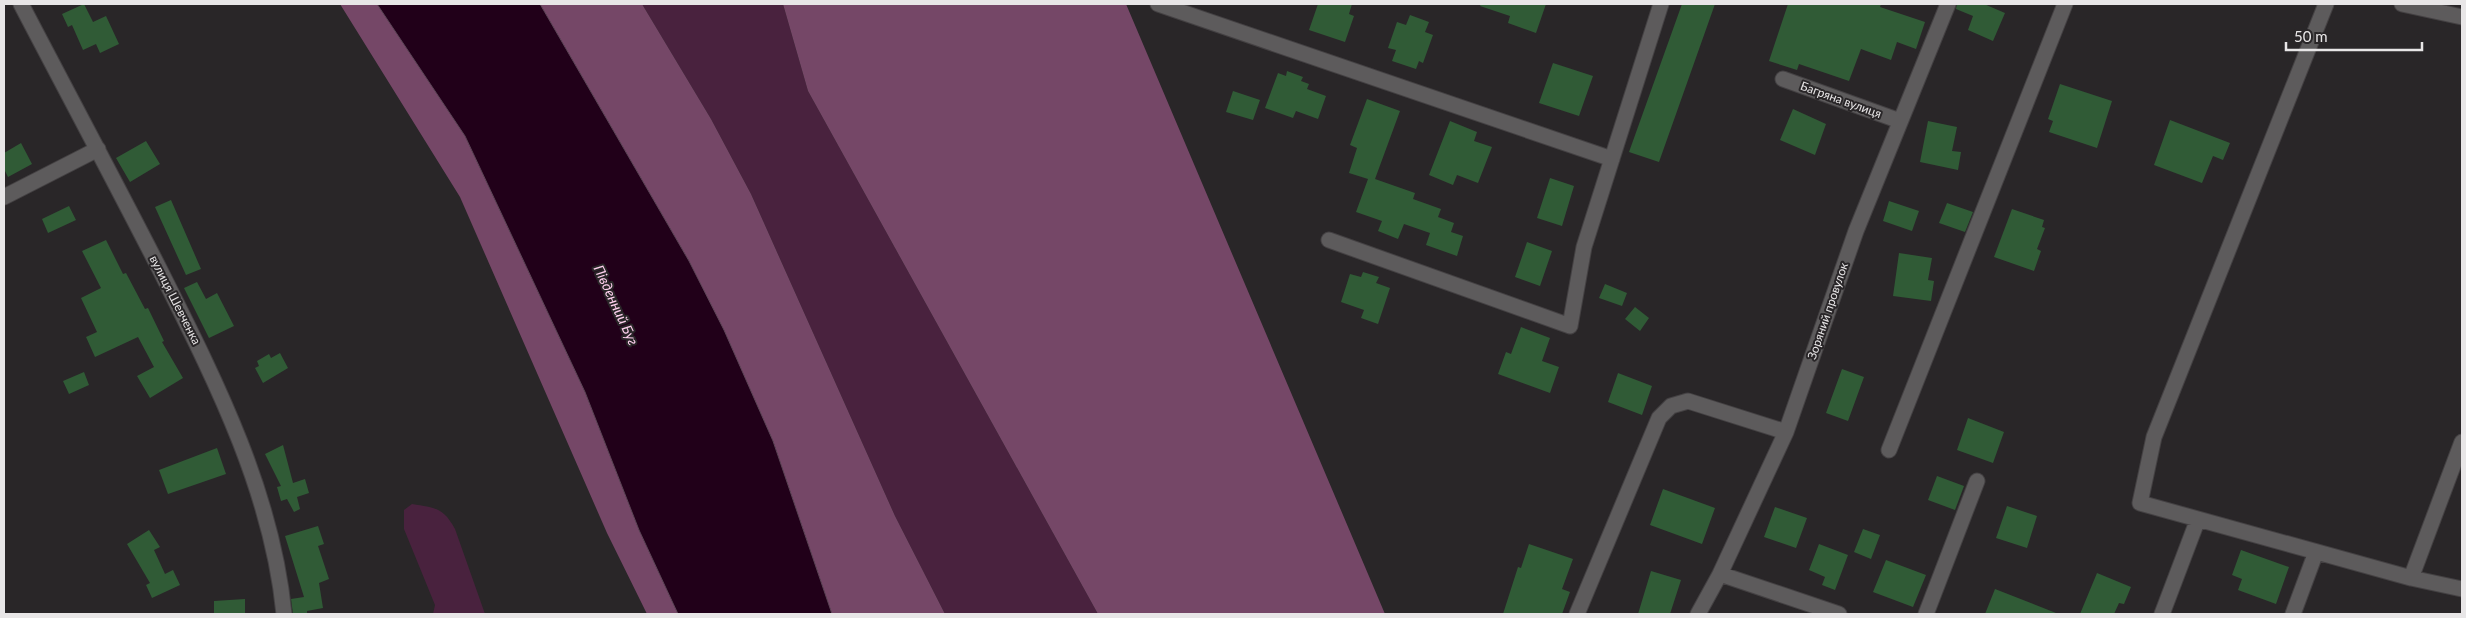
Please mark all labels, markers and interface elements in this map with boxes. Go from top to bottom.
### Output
scale bar [2286,20,2422,52]
text: 50 m [2294,27,2328,45]
street label: Багряна вулиця [1799,78,1884,121]
street label: вулиця Шевченка [146,253,204,347]
street label: Зоряний провулок [1804,260,1851,361]
water label: Південний Буг [590,262,643,348]

